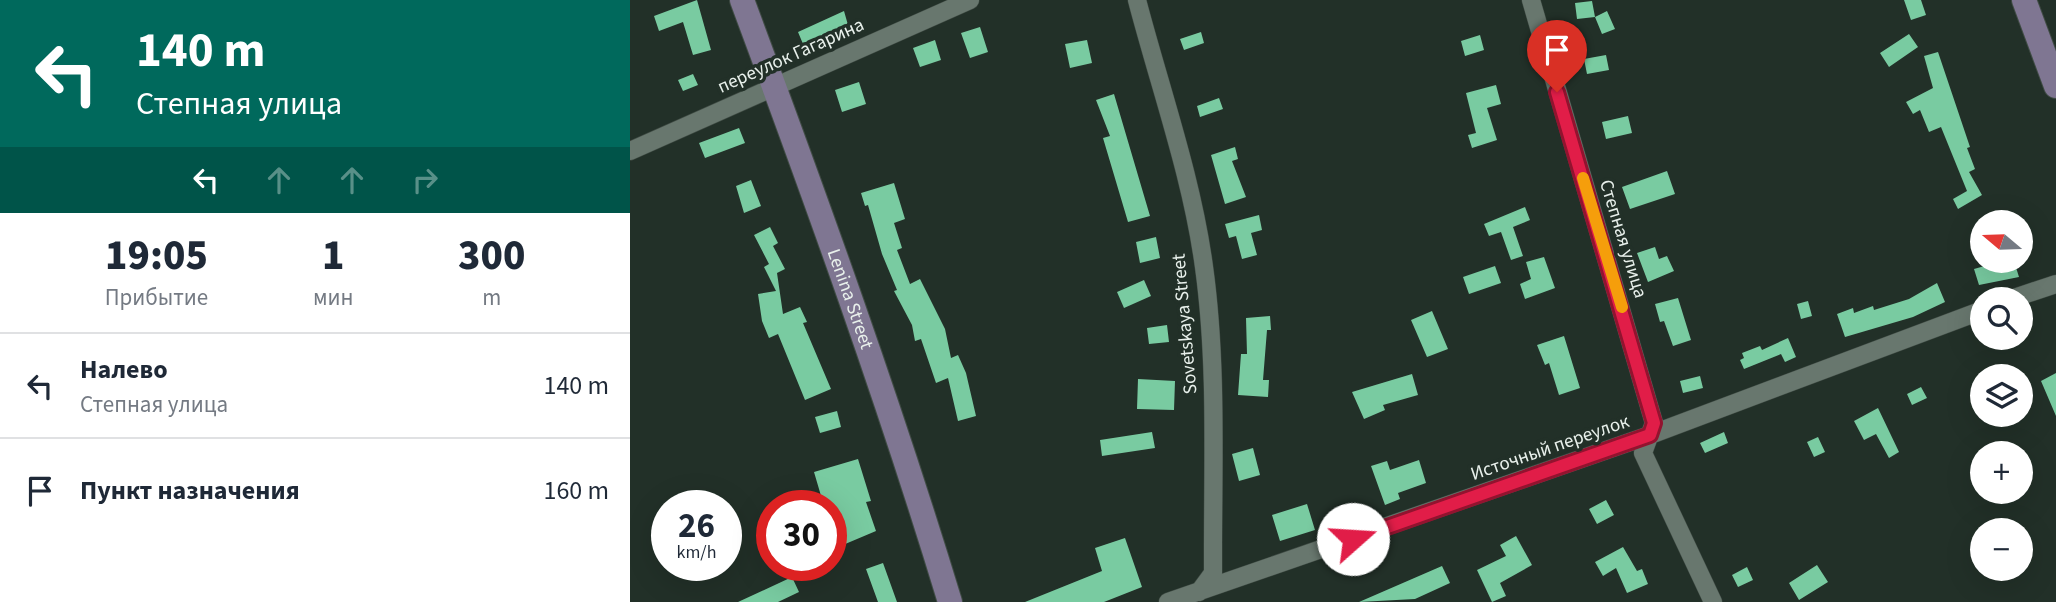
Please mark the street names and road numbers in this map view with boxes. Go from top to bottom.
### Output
street label: переулок Гагарина [713,12,869,100]
street label: Степная улица [1592,177,1654,301]
street label: Lenina Street [820,245,881,353]
street label: Sovetskaya Street [1165,252,1205,395]
street label: Источный переулок [1467,408,1633,488]

